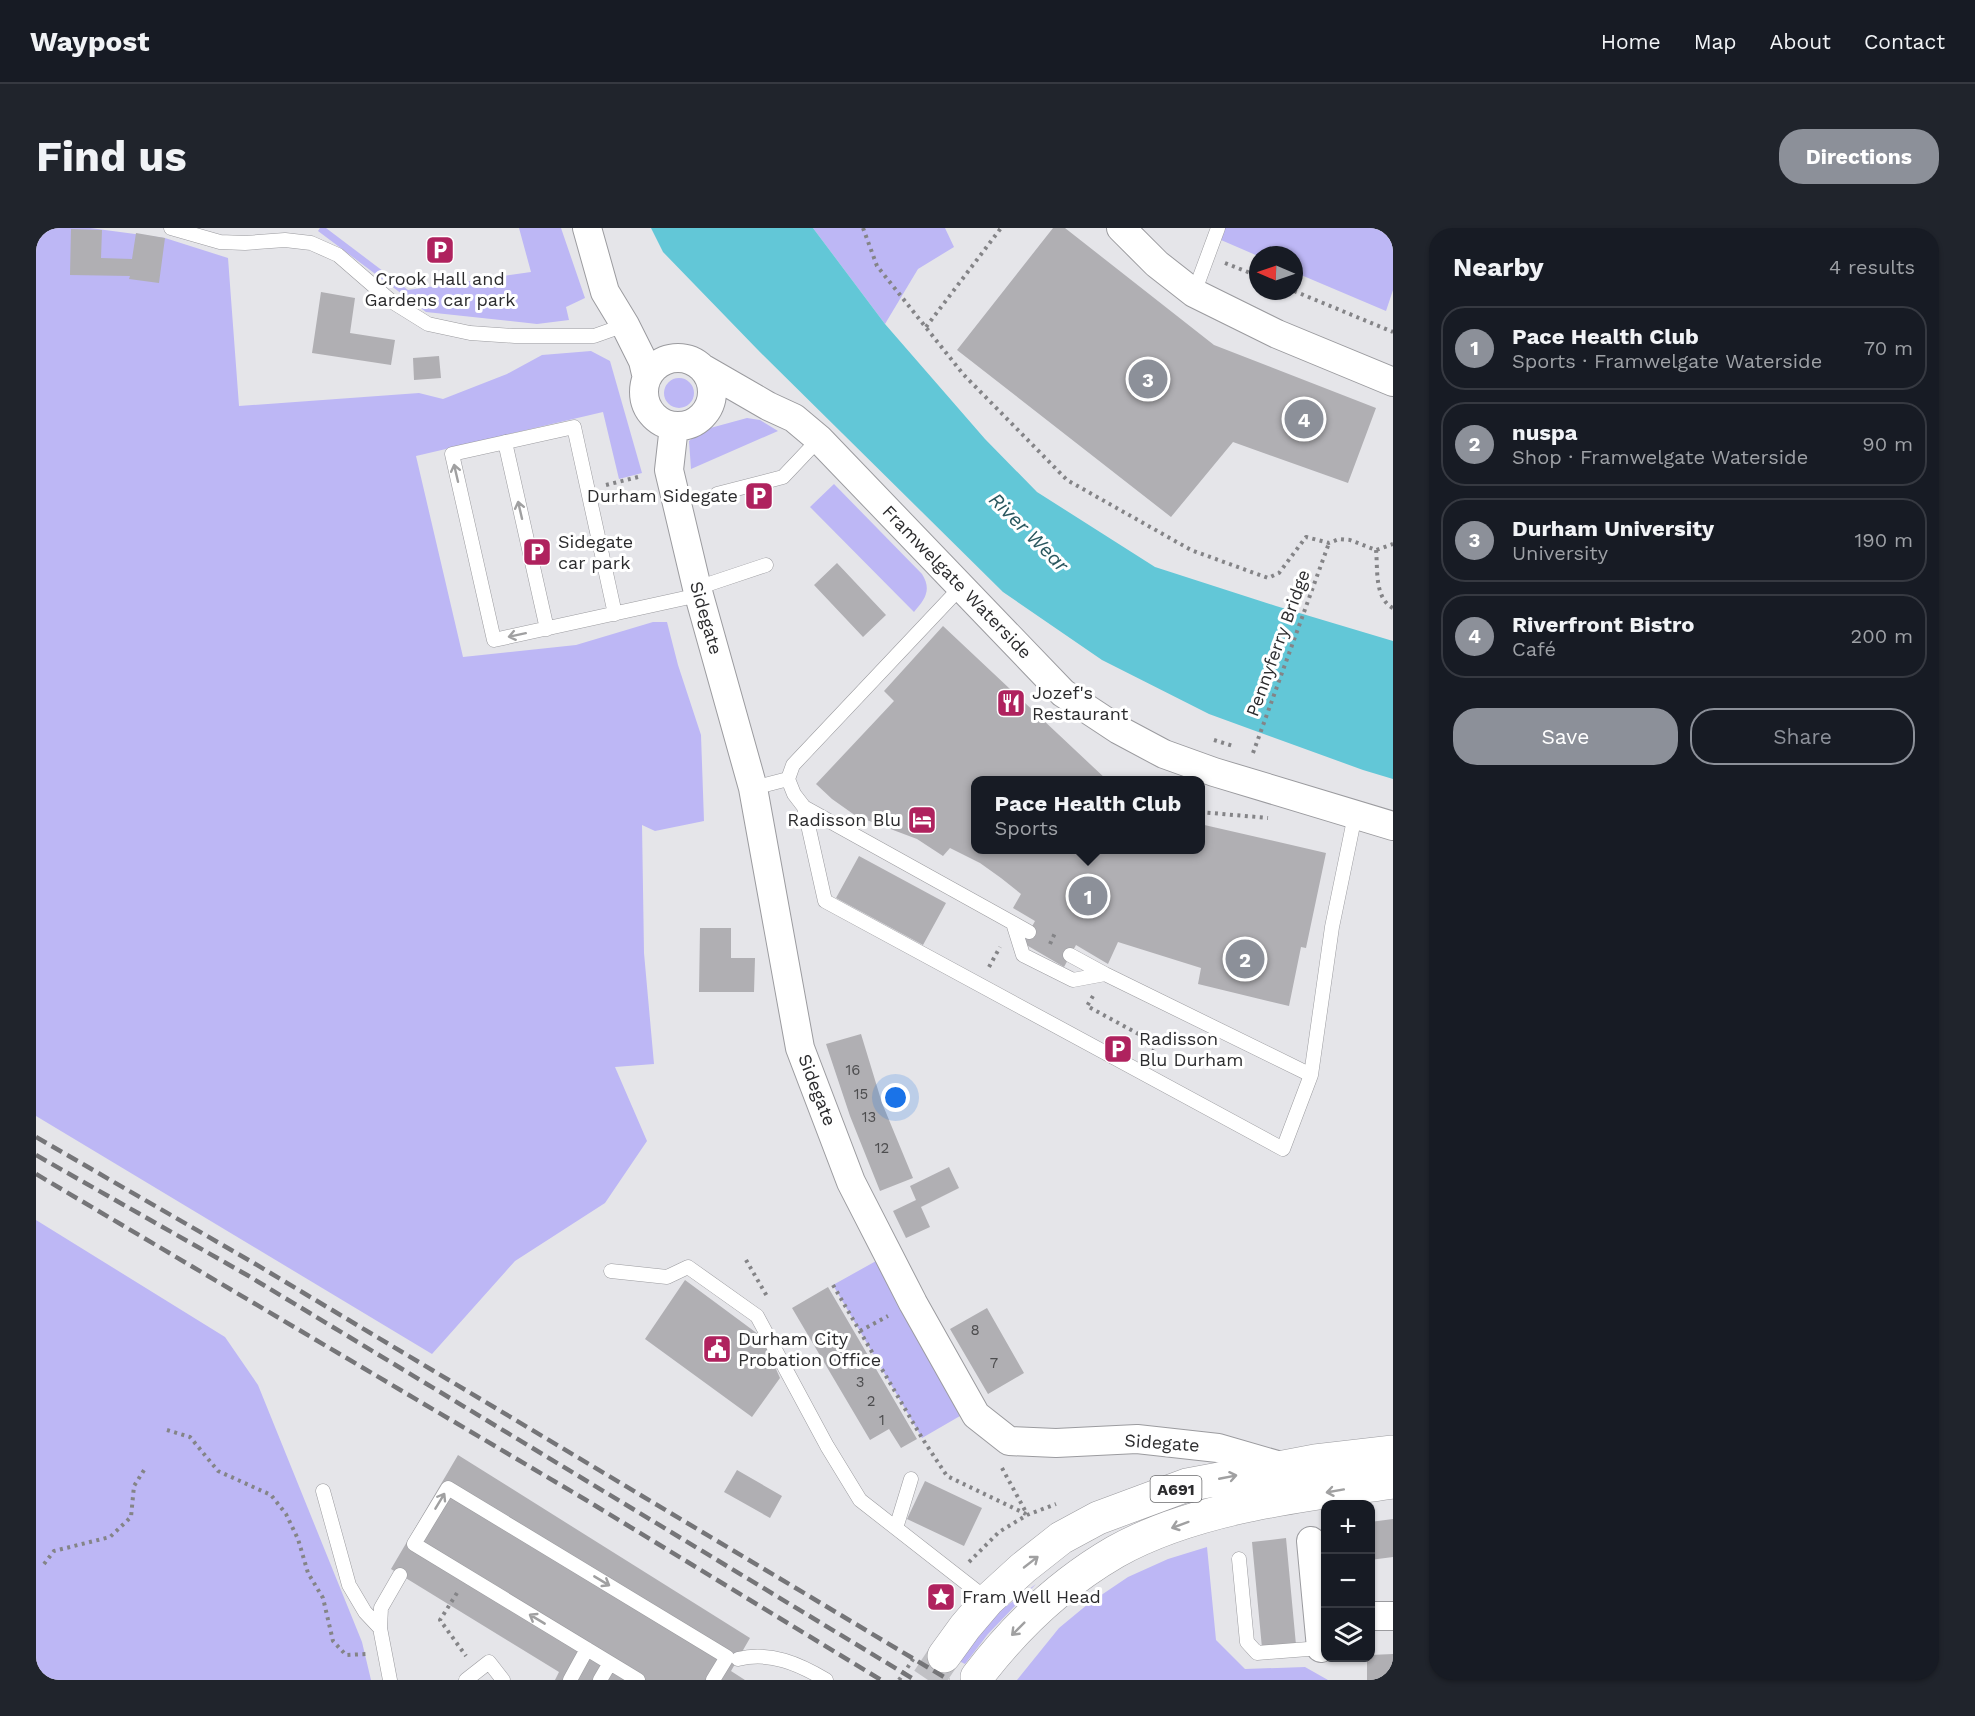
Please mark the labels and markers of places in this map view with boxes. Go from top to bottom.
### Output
parking icon: Crook Hall and Gardens car park [424,234,456,266]
place label: Crook Hall and Gardens car park [364,268,516,310]
pin: 3 [1128,356,1168,402]
pin: 4 [1284,396,1324,441]
parking icon: Durham Sidegate [743,480,775,512]
place label: Durham Sidegate [587,485,738,506]
place label: Sidegate car park [558,531,633,573]
parking icon: Sidegate car park [521,536,553,568]
place label: Jozef's Restaurant [1032,682,1129,724]
restaurant icon: Jozef's Restaurant [995,687,1027,719]
hotel icon: Radisson Blu [906,804,938,836]
place label: Radisson Blu [787,809,901,830]
pin: 1 [1068,874,1108,918]
pin: 2 [1226,936,1264,982]
place label: Radisson Blu Durham [1139,1028,1243,1070]
parking icon: Radisson Blu Durham [1102,1033,1134,1065]
place label: Durham City Probation Office [738,1328,881,1370]
public building icon: Durham City Probation Office [701,1333,733,1365]
place icon: Fram Well Head [925,1581,957,1613]
place label: Fram Well Head [962,1586,1101,1607]

